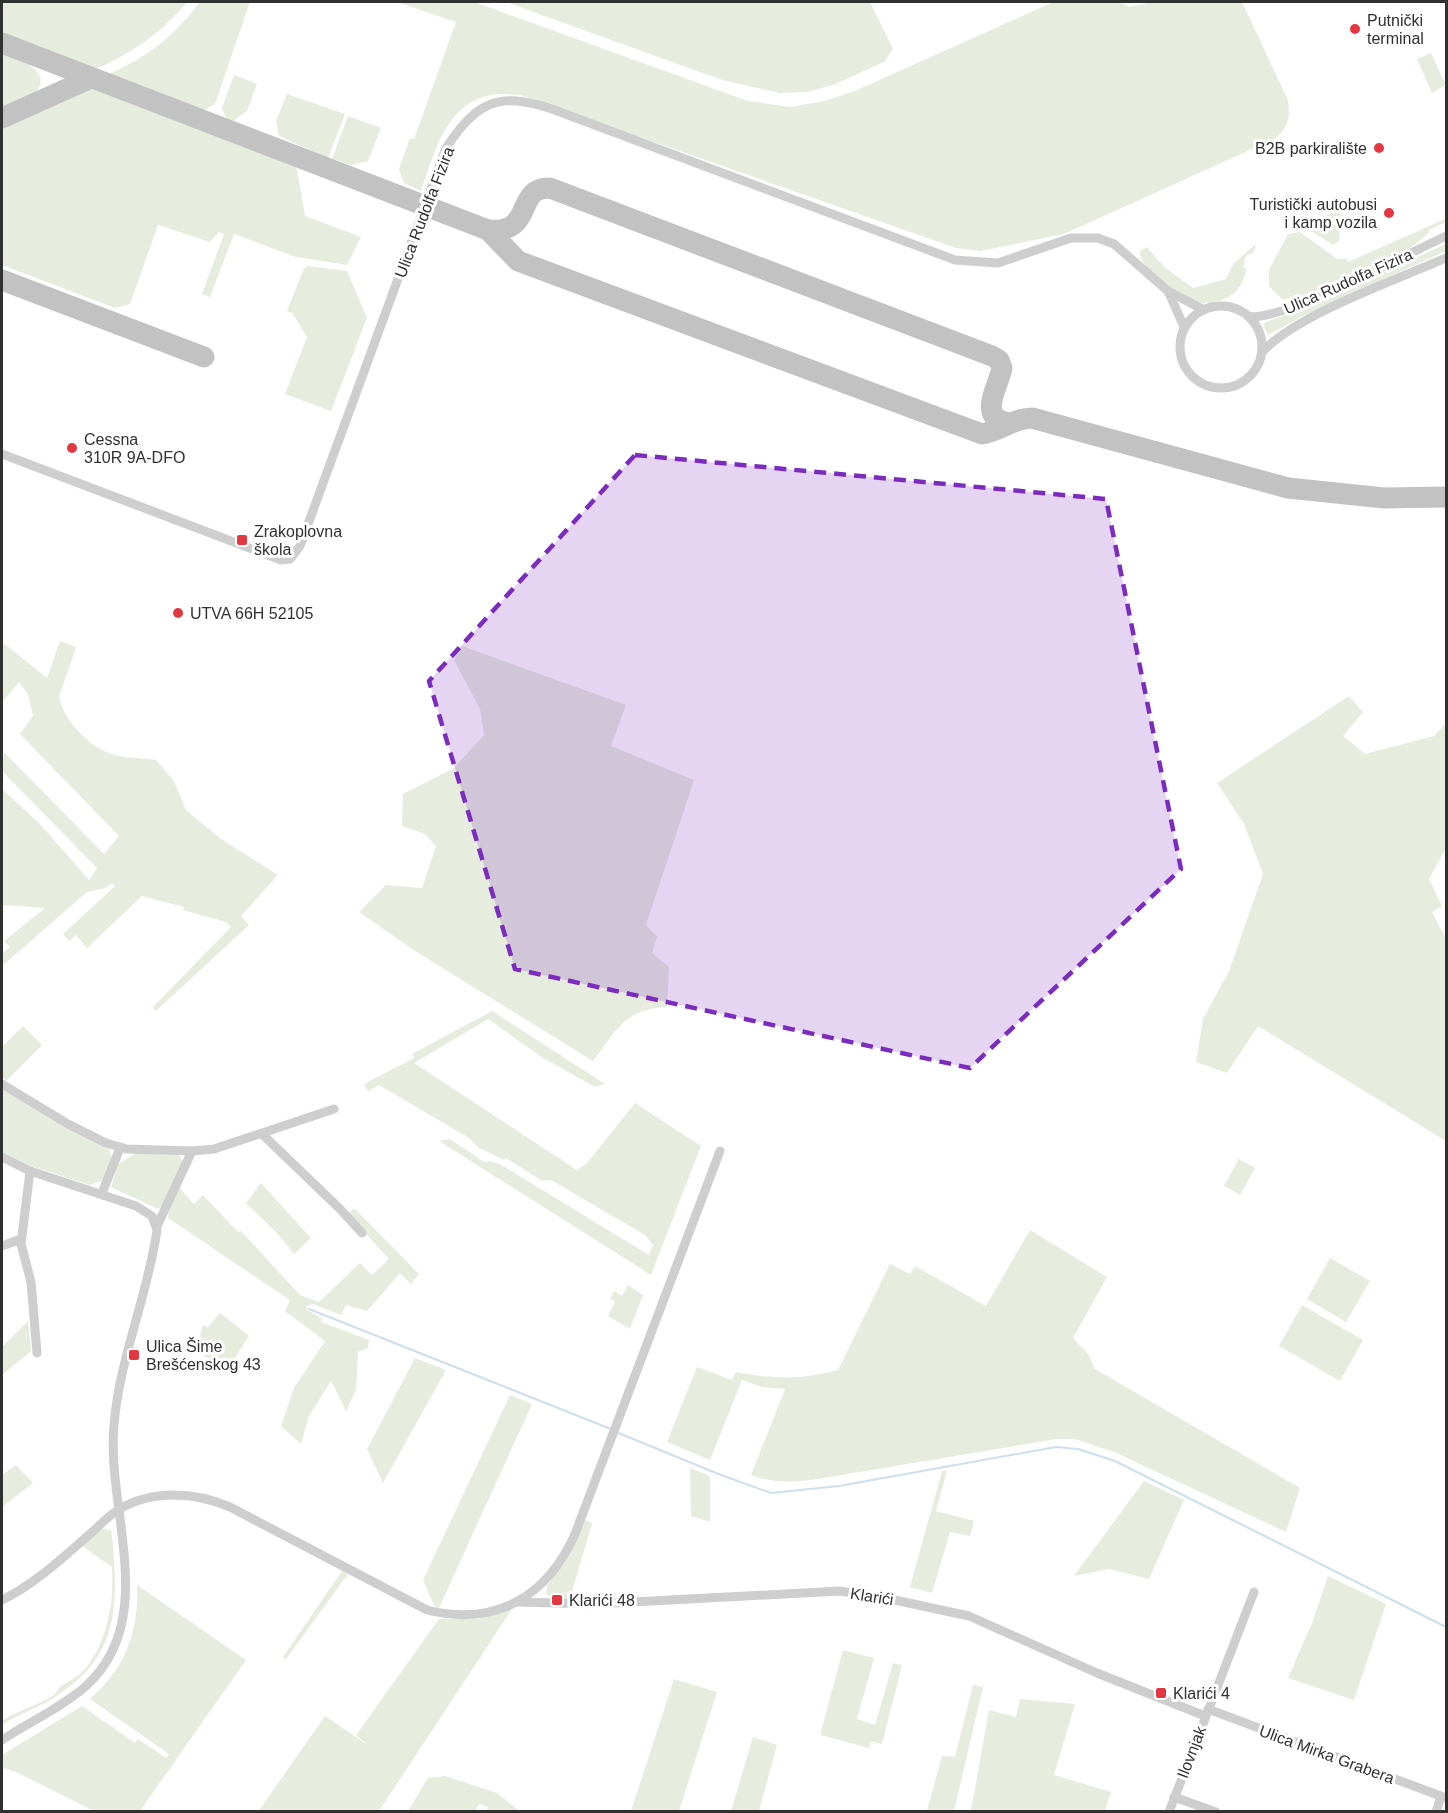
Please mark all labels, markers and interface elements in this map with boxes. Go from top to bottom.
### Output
place label: Putnički terminal [1367,12,1424,47]
marker: Putnički terminal [1348,22,1362,36]
place label: B2B parkiralište [1255,140,1367,157]
marker: B2B parkiralište [1372,141,1386,155]
street label: Ulica Rudolfa Fizira [392,144,457,280]
place label: Turistički autobusi i kamp vozila [1250,196,1377,231]
marker: Turistički autobusi i kamp vozila [1382,206,1396,220]
street label: Ulica Rudolfa Fizira [1281,245,1415,317]
place label: Cessna 310R 9A-DFO [84,431,185,466]
marker: Cessna 310R 9A-DFO [65,441,79,455]
place label: Zrakoplovna škola [254,523,342,558]
marker: Zrakoplovna škola [235,533,249,547]
place label: UTVA 66H 52105 [190,605,313,622]
marker: UTVA 66H 52105 [171,606,185,620]
place label: Ulica Šime Brešćenskog 43 [146,1337,261,1373]
marker: Ulica Šime Brešćenskog 43 [127,1348,141,1362]
street label: Klarići [849,1585,895,1608]
place label: Klarići 48 [569,1592,635,1609]
marker: Klarići 48 [550,1593,564,1607]
place label: Klarići 4 [1173,1685,1230,1702]
marker: Klarići 4 [1154,1686,1168,1700]
street label: Ulica Mirka Grabera [1257,1722,1397,1787]
street label: Ilovnjak [1174,1723,1209,1781]

